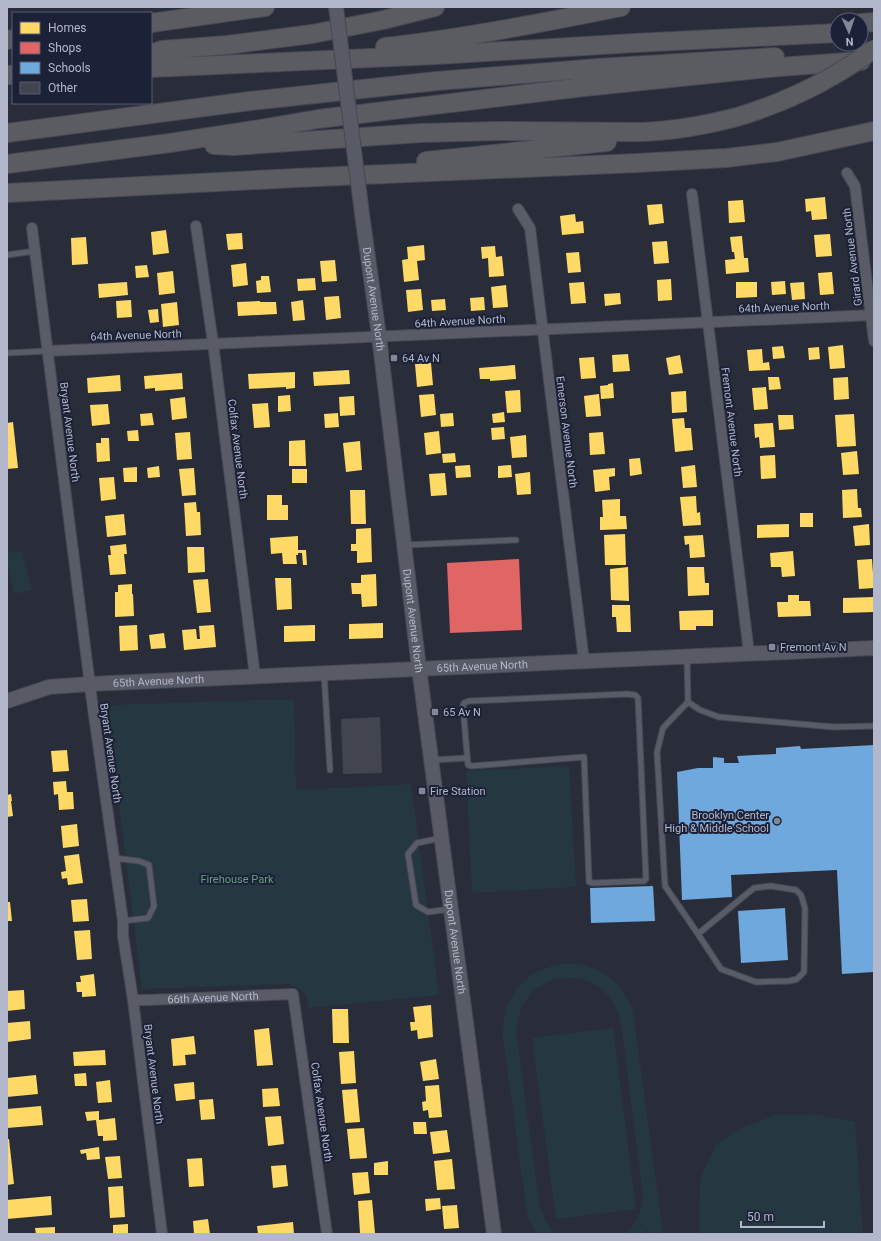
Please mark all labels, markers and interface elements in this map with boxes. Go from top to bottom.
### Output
legend [12,12,152,104]
north arrow [829,12,869,52]
text: Homes [48,21,86,35]
text: N [845,35,854,48]
text: Shops [48,41,82,55]
text: Schools [48,61,91,75]
text: Other [48,81,77,95]
street label: Girard Avenue North [840,207,865,307]
street label: Dupont Avenue North [360,246,387,352]
street label: 64th Avenue North [738,299,830,316]
street label: 64th Avenue North [414,313,506,330]
street label: 64th Avenue North [90,327,182,344]
place label: 64 Av N [402,352,440,365]
marker: 64 Av N [389,353,399,363]
street label: Fremont Avenue North [718,367,745,478]
street label: Emerson Avenue North [553,375,580,489]
street label: Bryant Avenue North [57,381,82,483]
street label: Colfax Avenue North [225,398,250,500]
street label: Dupont Avenue North [400,568,426,674]
place label: Fremont Av N [780,641,847,654]
marker: Fremont Av N [767,642,777,652]
street label: 65th Avenue North [436,658,528,675]
street label: 65th Avenue North [113,673,204,690]
street label: Bryant Avenue North [97,702,124,804]
place label: 65 Av N [443,706,481,719]
marker: 65 Av N [430,707,440,717]
place label: Fire Station [430,785,486,798]
marker: Fire Station [417,786,427,796]
place label: Brooklyn Center High & Middle School [664,809,769,835]
marker: Brooklyn Center High & Middle School [772,816,782,826]
park label: Firehouse Park [200,873,274,886]
street label: Dupont Avenue North [441,889,468,995]
street label: 66th Avenue North [167,989,259,1006]
street label: Bryant Avenue North [141,1023,166,1125]
street label: Colfax Avenue North [308,1061,335,1163]
scale bar [741,1203,824,1229]
text: 50 m [747,1210,774,1224]

